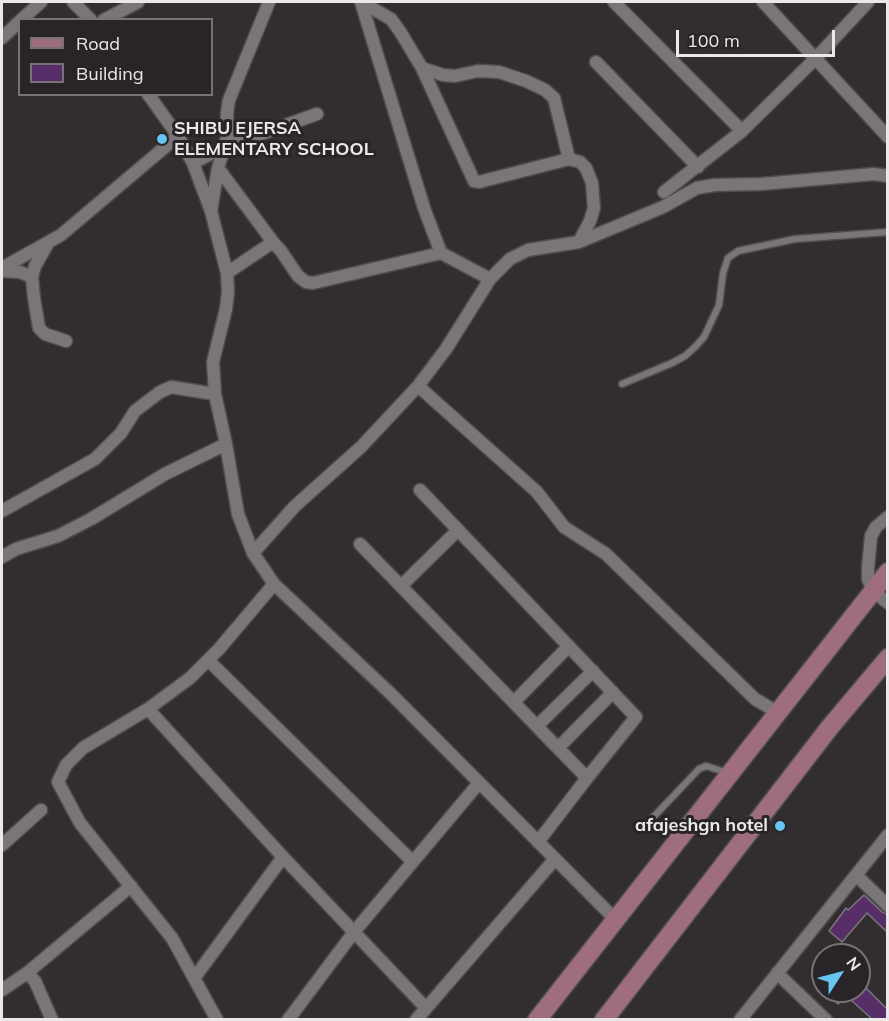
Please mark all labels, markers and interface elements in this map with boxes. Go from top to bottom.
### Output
legend [18,18,213,96]
scale bar [679,18,838,56]
text: 100 m [687,29,740,52]
text: Road [76,32,120,55]
text: Building [76,62,144,85]
place label: SHIBU EJERSA ELEMENTARY SCHOOL [174,118,374,160]
marker: SHIBU EJERSA ELEMENTARY SCHOOL [155,132,169,146]
place label: afajeshgn hotel [635,815,768,837]
marker: afajeshgn hotel [773,819,787,833]
north arrow [811,943,871,1003]
text: N [842,953,866,974]

